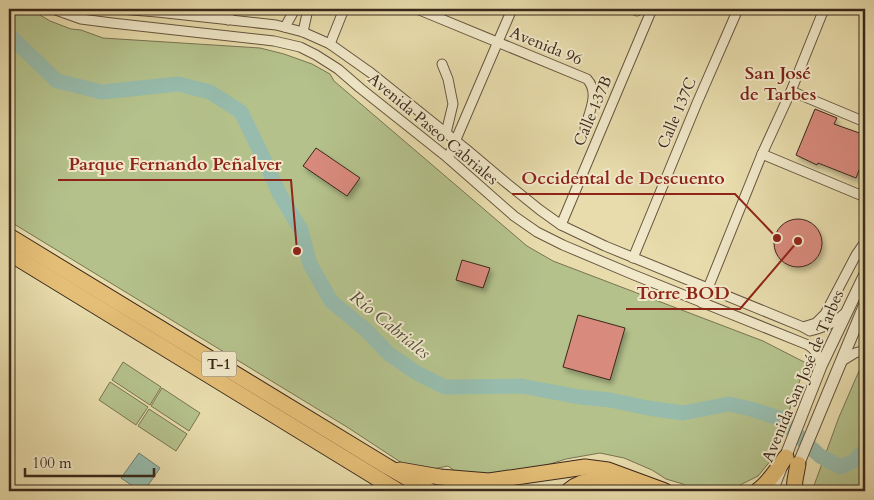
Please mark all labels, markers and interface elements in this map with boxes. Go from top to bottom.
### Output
street label: Avenida 96 [506,21,586,71]
district label: San José de Tarbes [740,61,816,107]
street label: Avenida Paseo Cabriales [363,68,503,190]
street label: Calle 137B [568,72,618,150]
street label: Calle 137C [652,74,702,152]
callout: Parque Fernando Peñalver [58,147,291,180]
text: Parque Fernando Peñalver [68,152,282,177]
callout: Occidental de Descuento [512,161,735,194]
text: Occidental de Descuento [521,166,725,191]
callout: Torre BOD [626,276,740,309]
text: Torre BOD [636,281,730,306]
water label: Río Cabriales [344,285,436,365]
street label: Avenida San José de Tarbes [757,286,849,466]
road number: T-1 [202,352,236,376]
scale bar [25,445,154,477]
text: 100 m [32,453,72,473]

